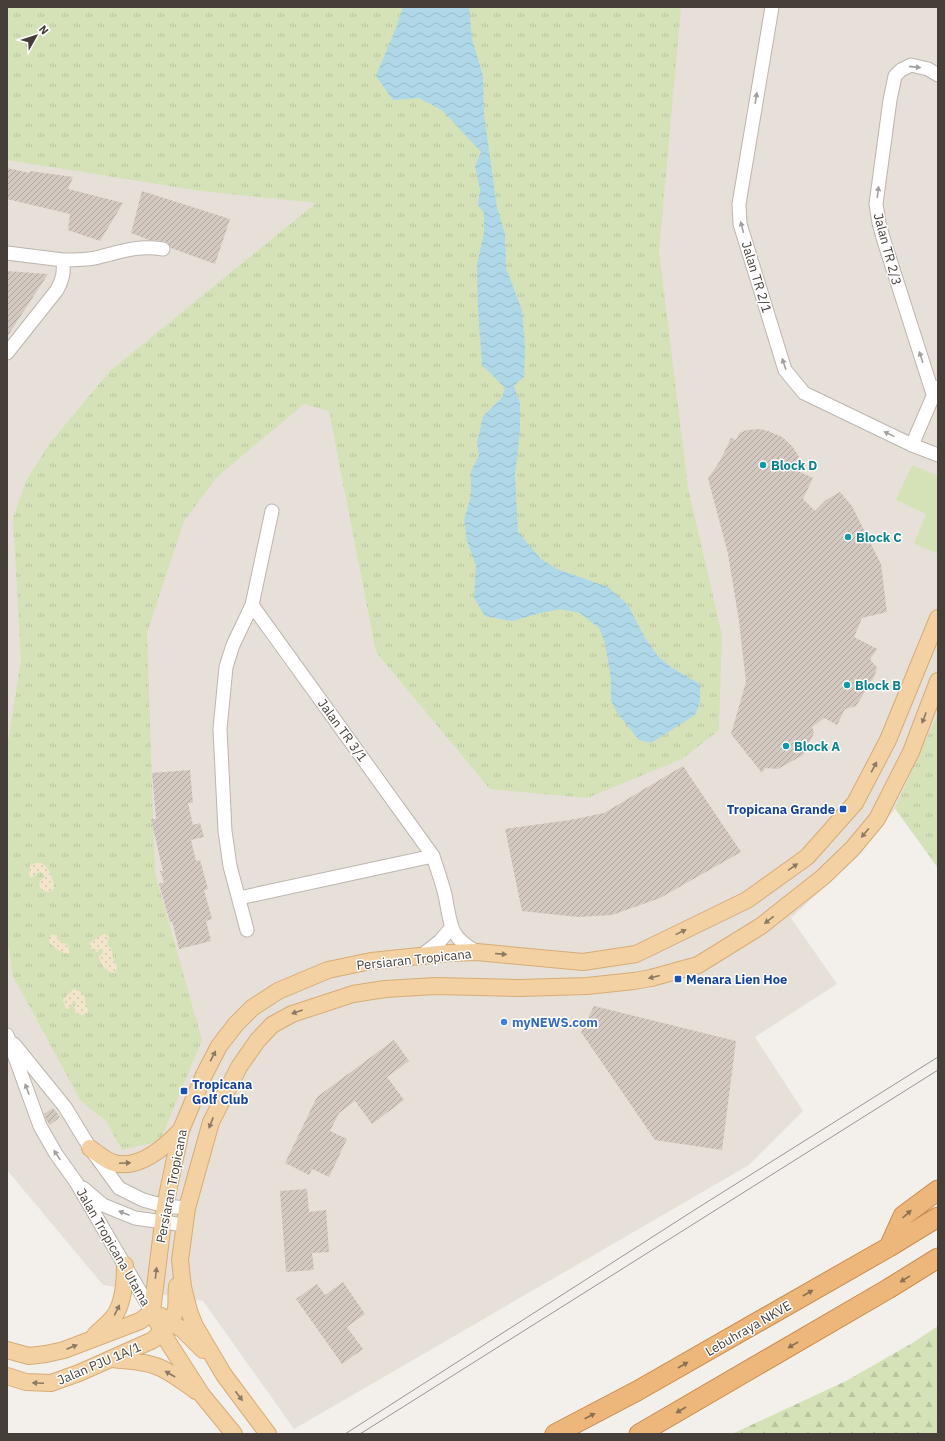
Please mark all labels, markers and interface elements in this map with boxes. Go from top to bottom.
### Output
north arrow [16,16,56,56]
text: N [36,22,52,37]
one-way arrow [909,64,922,70]
one-way arrow [753,92,759,105]
one-way arrow [875,186,881,198]
street label: Jalan TR 2/3 [870,211,905,287]
one-way arrow [738,221,744,233]
street label: Jalan TR 2/1 [738,239,776,315]
one-way arrow [918,351,924,363]
one-way arrow [781,358,787,370]
one-way arrow [884,431,895,437]
place label: Block D [771,457,817,474]
marker: Block D [758,460,768,470]
place label: Block C [856,529,902,546]
marker: Block C [843,532,853,542]
place label: Block B [855,677,901,694]
marker: Block B [842,680,852,690]
street label: Jalan TR 3/1 [314,695,371,765]
one-way arrow [921,712,927,724]
place label: Block A [794,738,840,755]
marker: Block A [781,741,791,751]
one-way arrow [871,761,877,772]
place label: Tropicana Grande [727,801,835,818]
marker: Tropicana Grande [838,804,848,814]
one-way arrow [861,827,870,838]
one-way arrow [788,863,798,871]
one-way arrow [764,915,775,924]
one-way arrow [676,929,687,935]
street label: Persiaran Tropicana [356,945,472,974]
one-way arrow [495,951,507,958]
place label: Menara Lien Hoe [686,971,787,988]
one-way arrow [648,974,660,980]
marker: Menara Lien Hoe [673,974,683,984]
one-way arrow [290,1010,302,1016]
place label: myNEWS.com [512,1014,598,1031]
marker: myNEWS.com [499,1017,509,1027]
one-way arrow [210,1050,217,1062]
place label: Tropicana Golf Club [192,1076,252,1108]
one-way arrow [24,1083,30,1095]
marker: Tropicana Golf Club [179,1086,189,1096]
one-way arrow [208,1117,214,1129]
street label: Persiaran Tropicana [152,1128,191,1244]
one-way arrow [53,1149,60,1160]
one-way arrow [119,1159,131,1166]
street label: Jalan Tropicana Utama [73,1185,154,1309]
one-way arrow [902,1209,912,1218]
one-way arrow [118,1210,130,1216]
one-way arrow [153,1267,159,1279]
one-way arrow [899,1275,911,1282]
one-way arrow [802,1290,814,1297]
street label: Lebuhraya NKVE [702,1297,794,1360]
one-way arrow [114,1304,120,1316]
street label: Jalan PJU 1A/1 [55,1338,144,1389]
one-way arrow [787,1341,799,1348]
one-way arrow [66,1343,78,1349]
one-way arrow [677,1361,689,1368]
one-way arrow [164,1370,176,1377]
one-way arrow [32,1379,44,1386]
one-way arrow [235,1391,244,1402]
one-way arrow [675,1407,687,1414]
one-way arrow [584,1413,596,1419]

